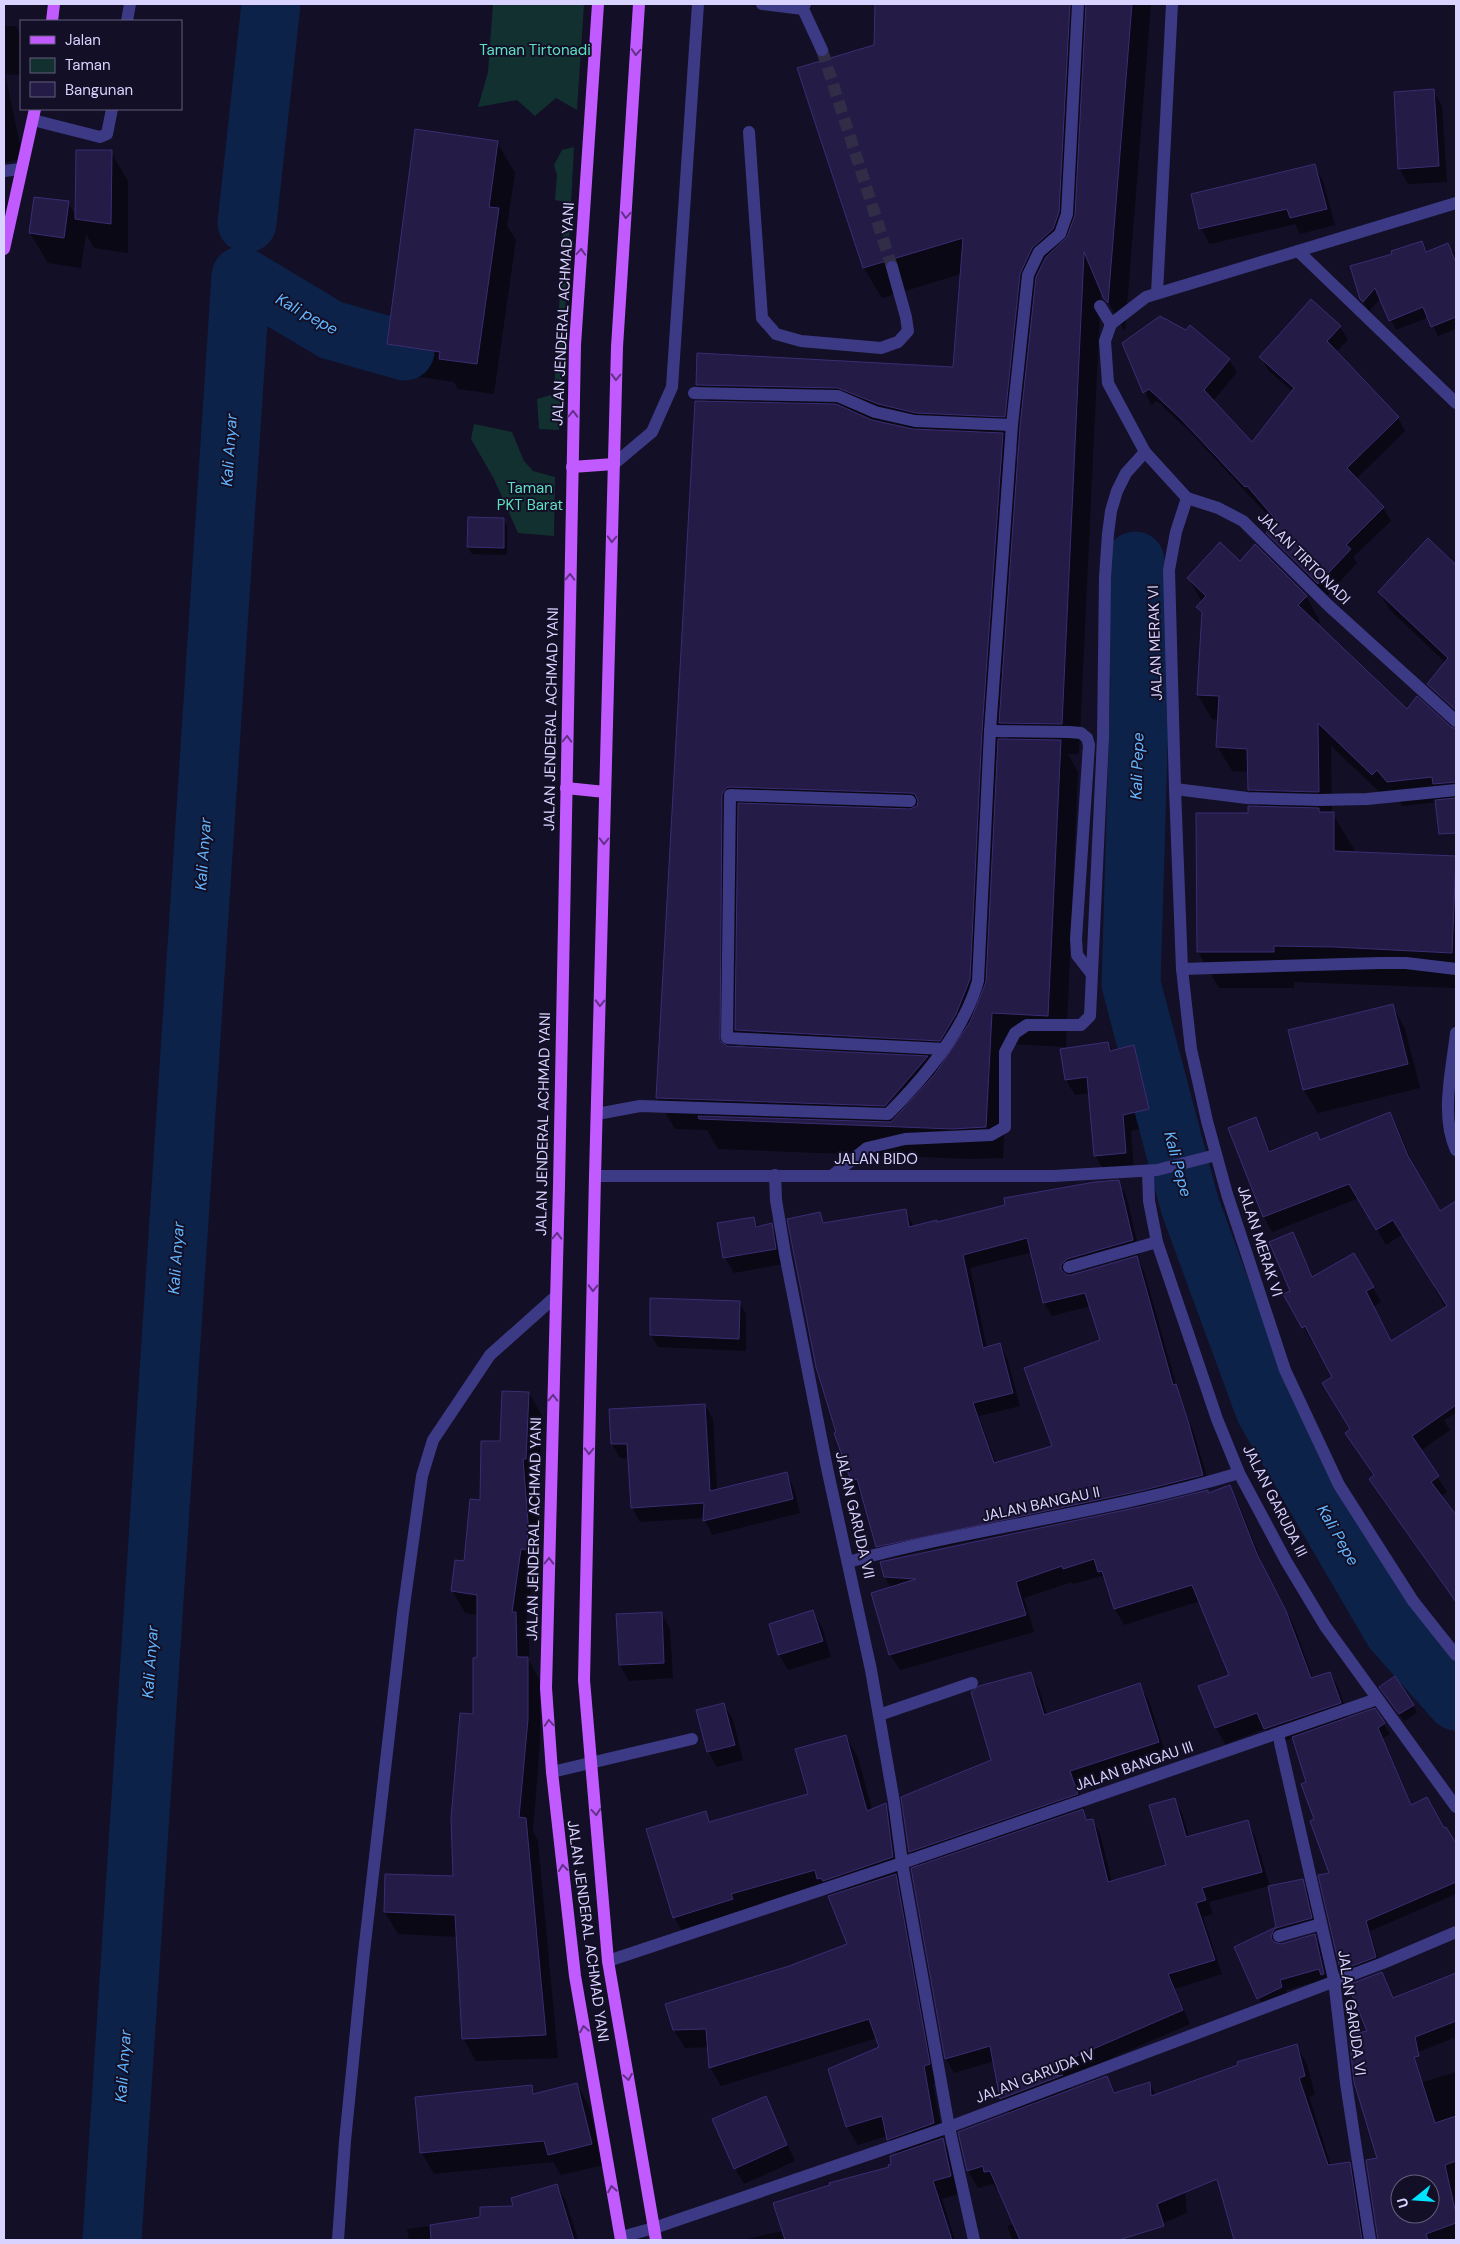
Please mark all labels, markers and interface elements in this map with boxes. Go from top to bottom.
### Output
legend [20,20,182,110]
text: Jalan [65,30,101,50]
park label: Taman Tirtonadi [479,40,591,60]
one-way arrow [631,49,642,57]
text: Taman [65,55,111,75]
text: Bangunan [65,80,133,100]
street label: JALAN JENDERAL ACHMAD YANI [547,202,579,426]
one-way arrow [620,211,631,219]
one-way arrow [575,248,586,256]
water label: Kali pepe [272,288,342,340]
one-way arrow [611,373,622,381]
one-way arrow [568,410,578,418]
water label: Kali Anyar [216,412,242,487]
park label: Taman PKT Barat [497,478,563,515]
street label: JALAN TIRTONADI [1253,507,1355,609]
one-way arrow [607,536,617,543]
one-way arrow [565,572,575,580]
street label: JALAN MERAK VI [1143,585,1167,701]
street label: JALAN JENDERAL ACHMAD YANI [539,607,563,831]
water label: Kali Pepe [1125,732,1149,800]
one-way arrow [562,735,572,742]
water label: Kali Anyar [190,816,216,891]
one-way arrow [599,838,609,845]
one-way arrow [595,1000,605,1008]
street label: JALAN JENDERAL ACHMAD YANI [531,1012,555,1236]
water label: Kali Pepe [1159,1129,1197,1199]
street label: JALAN BIDO [834,1149,918,1169]
street label: JALAN MERAK VI [1233,1183,1287,1299]
water label: Kali Anyar [163,1220,189,1295]
one-way arrow [552,1231,563,1239]
one-way arrow [587,1285,598,1293]
one-way arrow [548,1394,558,1402]
street label: JALAN JENDERAL ACHMAD YANI [522,1417,546,1641]
street label: JALAN GARUDA III [1238,1441,1312,1561]
one-way arrow [584,1448,594,1455]
street label: JALAN GARUDA VII [831,1449,879,1581]
street label: JALAN BANGAU II [980,1482,1102,1526]
water label: Kali Pepe [1312,1501,1364,1569]
one-way arrow [544,1556,554,1564]
water label: Kali Anyar [137,1624,163,1699]
one-way arrow [543,1719,554,1727]
street label: JALAN BANGAU III [1072,1736,1196,1796]
one-way arrow [590,1808,601,1816]
street label: JALAN JENDERAL ACHMAD YANI [563,1819,613,2043]
one-way arrow [558,1864,569,1872]
street label: JALAN GARUDA VI [1333,1949,1371,2077]
one-way arrow [580,2025,590,2033]
water label: Kali Anyar [110,2028,136,2103]
street label: JALAN GARUDA IV [972,2044,1098,2108]
one-way arrow [623,2073,633,2082]
north arrow [1390,2174,1440,2224]
one-way arrow [608,2185,618,2193]
text: U [1393,2196,1413,2210]

